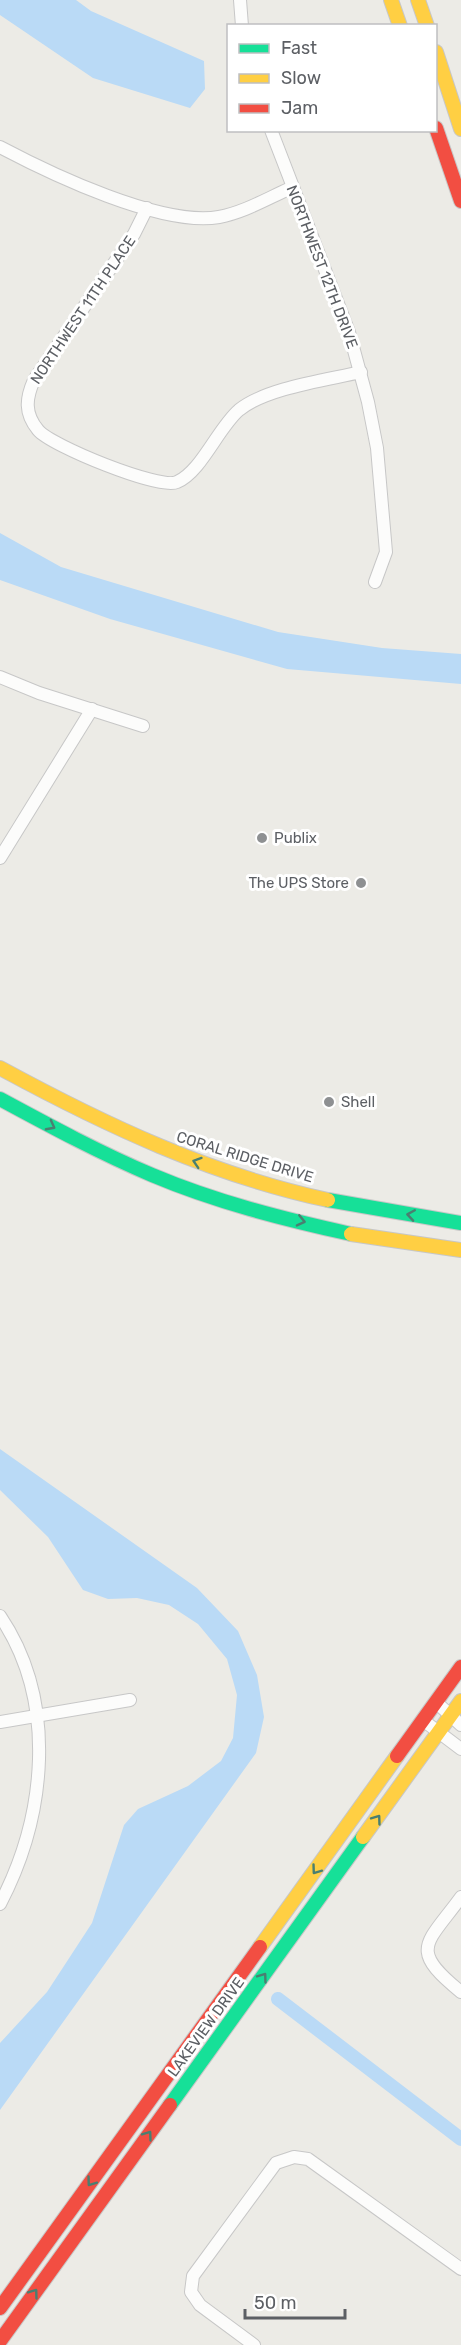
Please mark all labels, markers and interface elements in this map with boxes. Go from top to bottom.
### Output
legend [227,24,437,132]
text: Fast [281,37,317,59]
text: Slow [281,67,321,89]
text: Jam [281,97,318,119]
street label: NORTHWEST 12TH DRIVE [283,183,361,351]
street label: NORTHWEST 11TH PLACE [27,232,139,388]
place label: Publix [274,829,317,847]
marker: Publix [255,831,269,845]
place label: The UPS Store [248,874,349,892]
marker: The UPS Store [354,876,368,890]
place label: Shell [341,1093,375,1111]
marker: Shell [322,1095,336,1109]
one-way arrow [45,1119,56,1130]
street label: CORAL RIDGE DRIVE [174,1128,316,1186]
one-way arrow [192,1157,203,1169]
one-way arrow [407,1210,416,1222]
one-way arrow [296,1213,306,1226]
one-way arrow [370,1814,381,1825]
one-way arrow [312,1864,323,1875]
one-way arrow [255,1972,266,1983]
street label: LAKEVIEW DRIVE [164,1974,248,2080]
one-way arrow [141,2131,152,2142]
one-way arrow [87,2175,98,2186]
scale bar [245,2282,346,2320]
one-way arrow [27,2289,38,2300]
text: 50 m [254,2292,297,2314]

